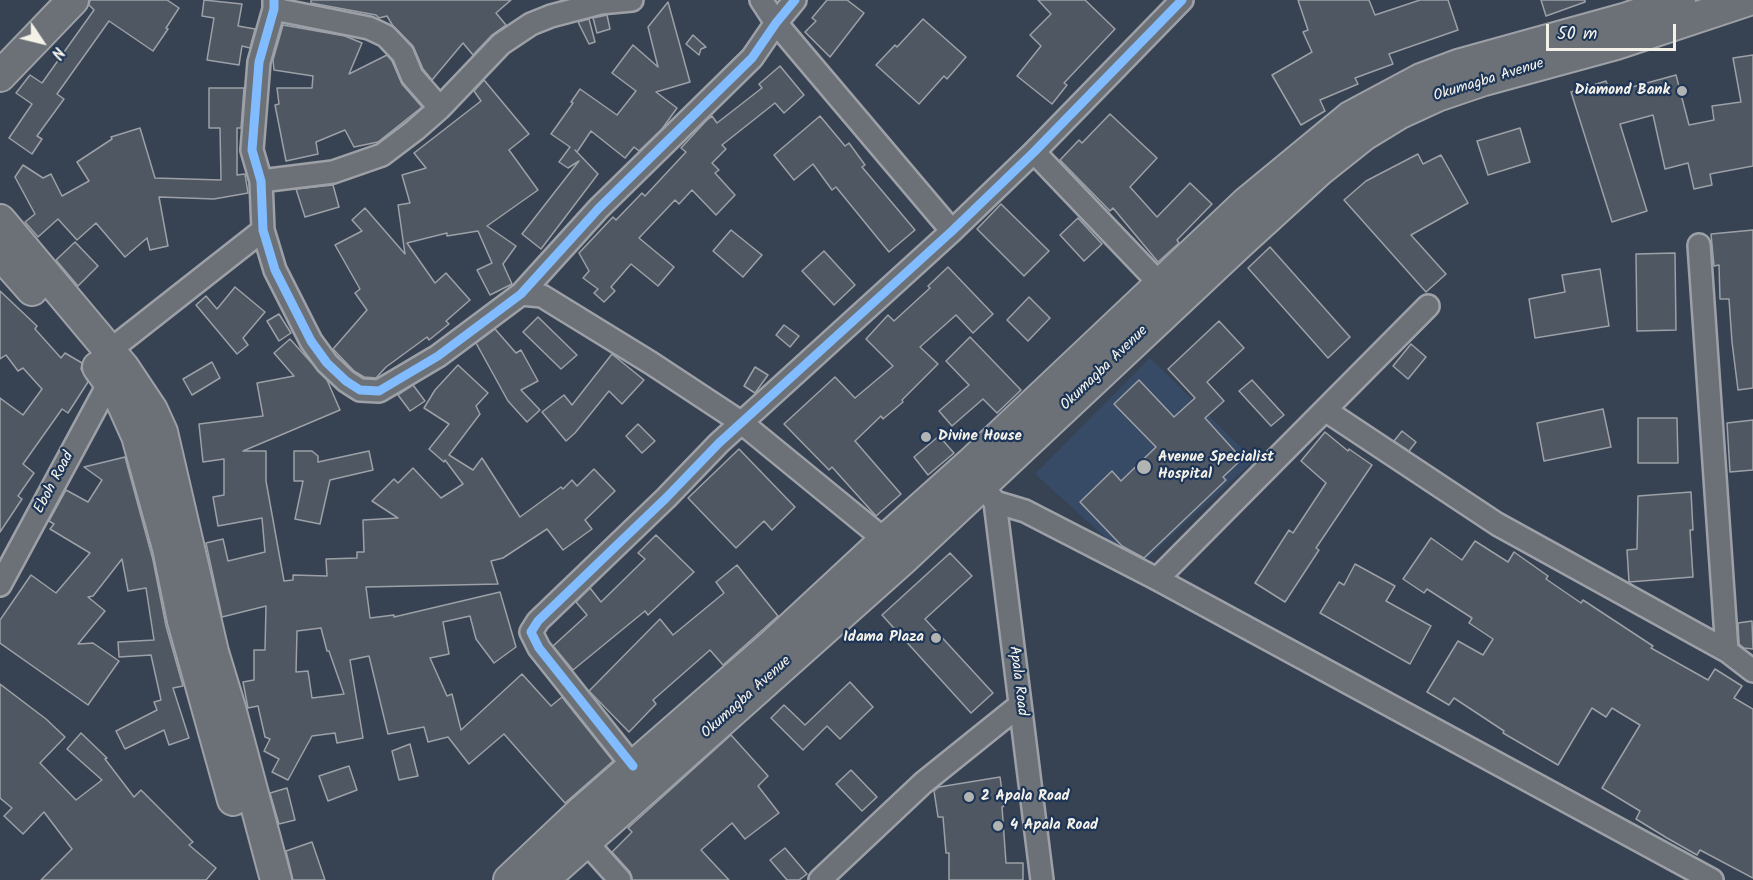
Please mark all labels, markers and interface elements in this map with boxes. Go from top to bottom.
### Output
north arrow [12,12,72,72]
scale bar [1549,12,1680,50]
text: 50 m [1557,20,1597,49]
text: N [44,41,70,64]
street label: Okumagba Avenue [1432,56,1546,106]
place label: Diamond Bank [1574,82,1670,100]
marker: Diamond Bank [1675,84,1689,98]
street label: Okumagba Avenue [1058,323,1152,415]
place label: Divine House [938,428,1022,446]
marker: Divine House [919,430,933,444]
street label: Eboh Road [31,449,79,517]
place label: Avenue Specialist Hospital [1158,449,1274,484]
marker: Avenue Specialist Hospital [1135,458,1153,476]
place label: Idama Plaza [843,629,924,647]
marker: Idama Plaza [929,631,943,645]
street label: Apala Road [1004,645,1030,717]
street label: Okumagba Avenue [698,653,796,743]
place label: 2 Apala Road [981,788,1070,806]
marker: 2 Apala Road [962,790,976,804]
place label: 4 Apala Road [1010,817,1098,835]
marker: 4 Apala Road [991,819,1005,833]

